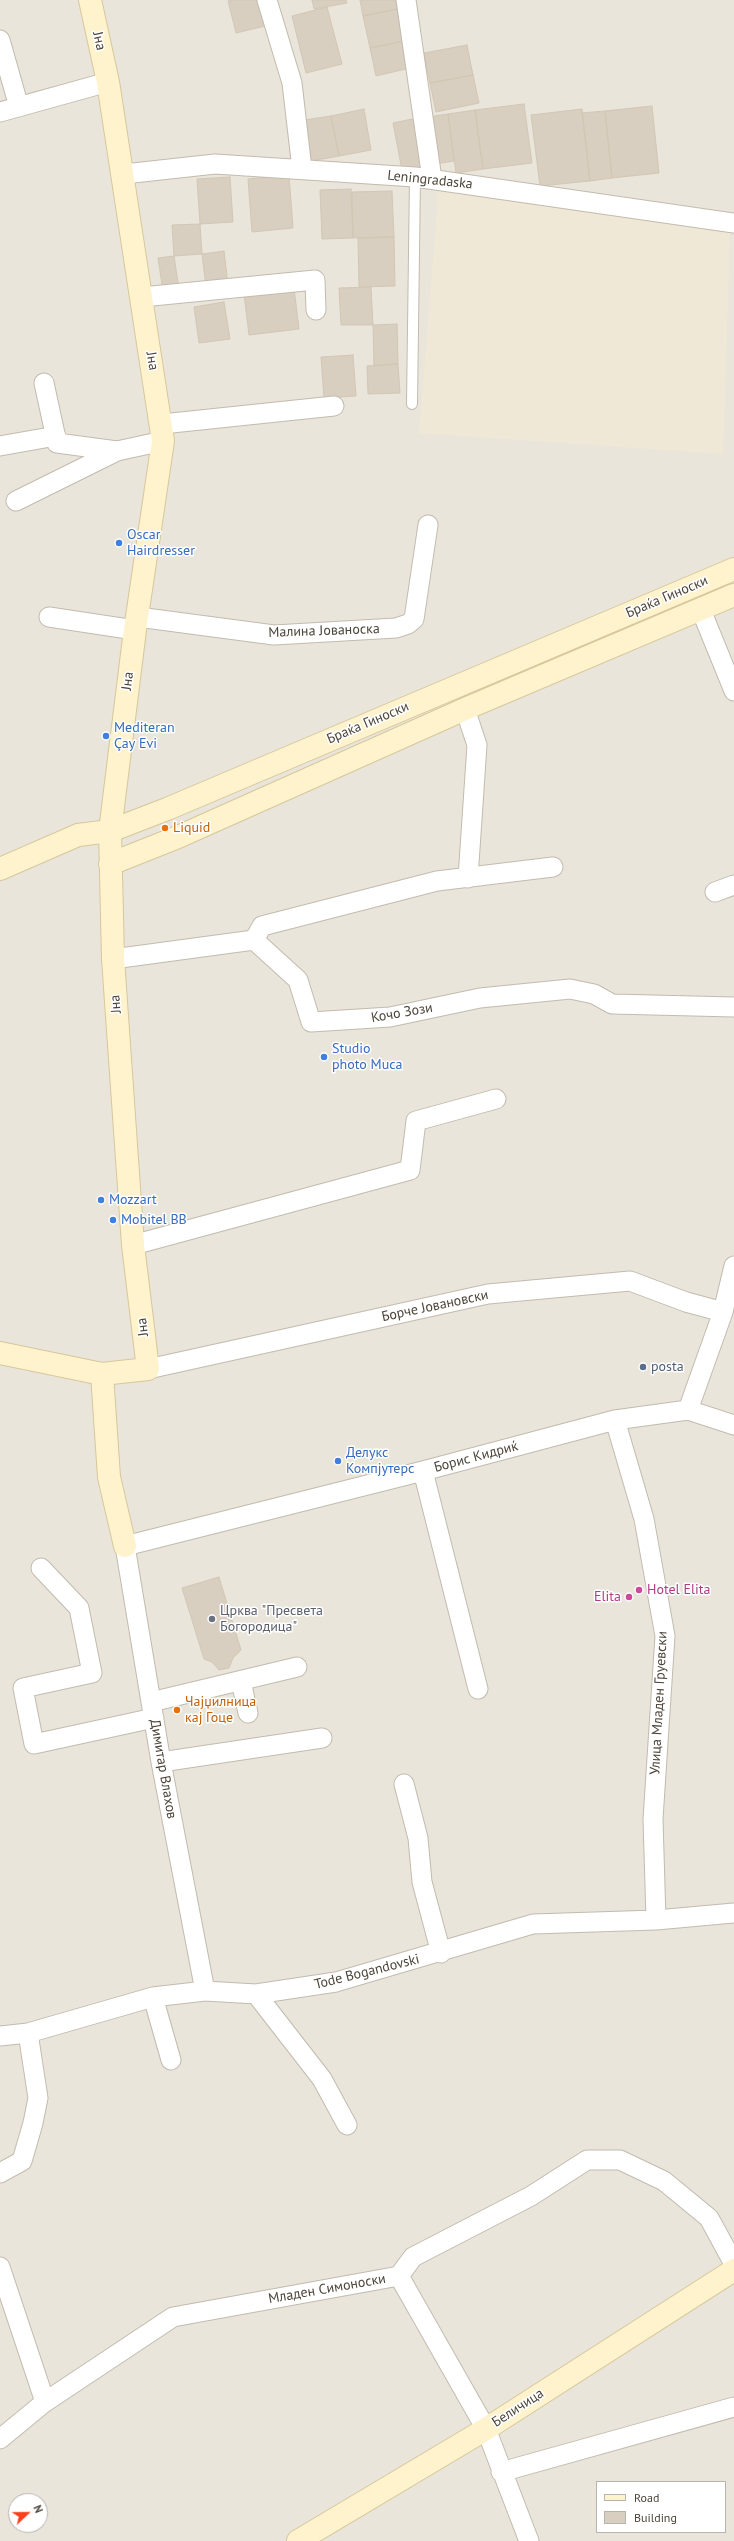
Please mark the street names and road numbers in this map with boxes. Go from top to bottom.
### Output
street label: Јна [89,30,109,52]
street label: Leningradaska [386,167,474,193]
street label: Јна [142,351,162,371]
street label: Браќа Гиноски [623,572,711,622]
street label: Малина Јованоска [268,621,380,641]
street label: Јна [119,671,137,691]
street label: Браќа Гиноски [324,698,412,748]
street label: Јна [107,994,125,1014]
street label: Кочо Зози [370,999,434,1027]
street label: Борче Јовановски [380,1286,490,1326]
street label: Јна [134,1317,152,1337]
street label: Борис Кидриќ [432,1438,520,1476]
street label: Улица Младен Груевски [647,1631,671,1775]
street label: Димитар Влахов [146,1718,180,1820]
street label: Tode Bogandovski [313,1951,421,1993]
street label: Младен Симоноски [267,2270,387,2308]
street label: Беличица [489,2385,547,2431]

